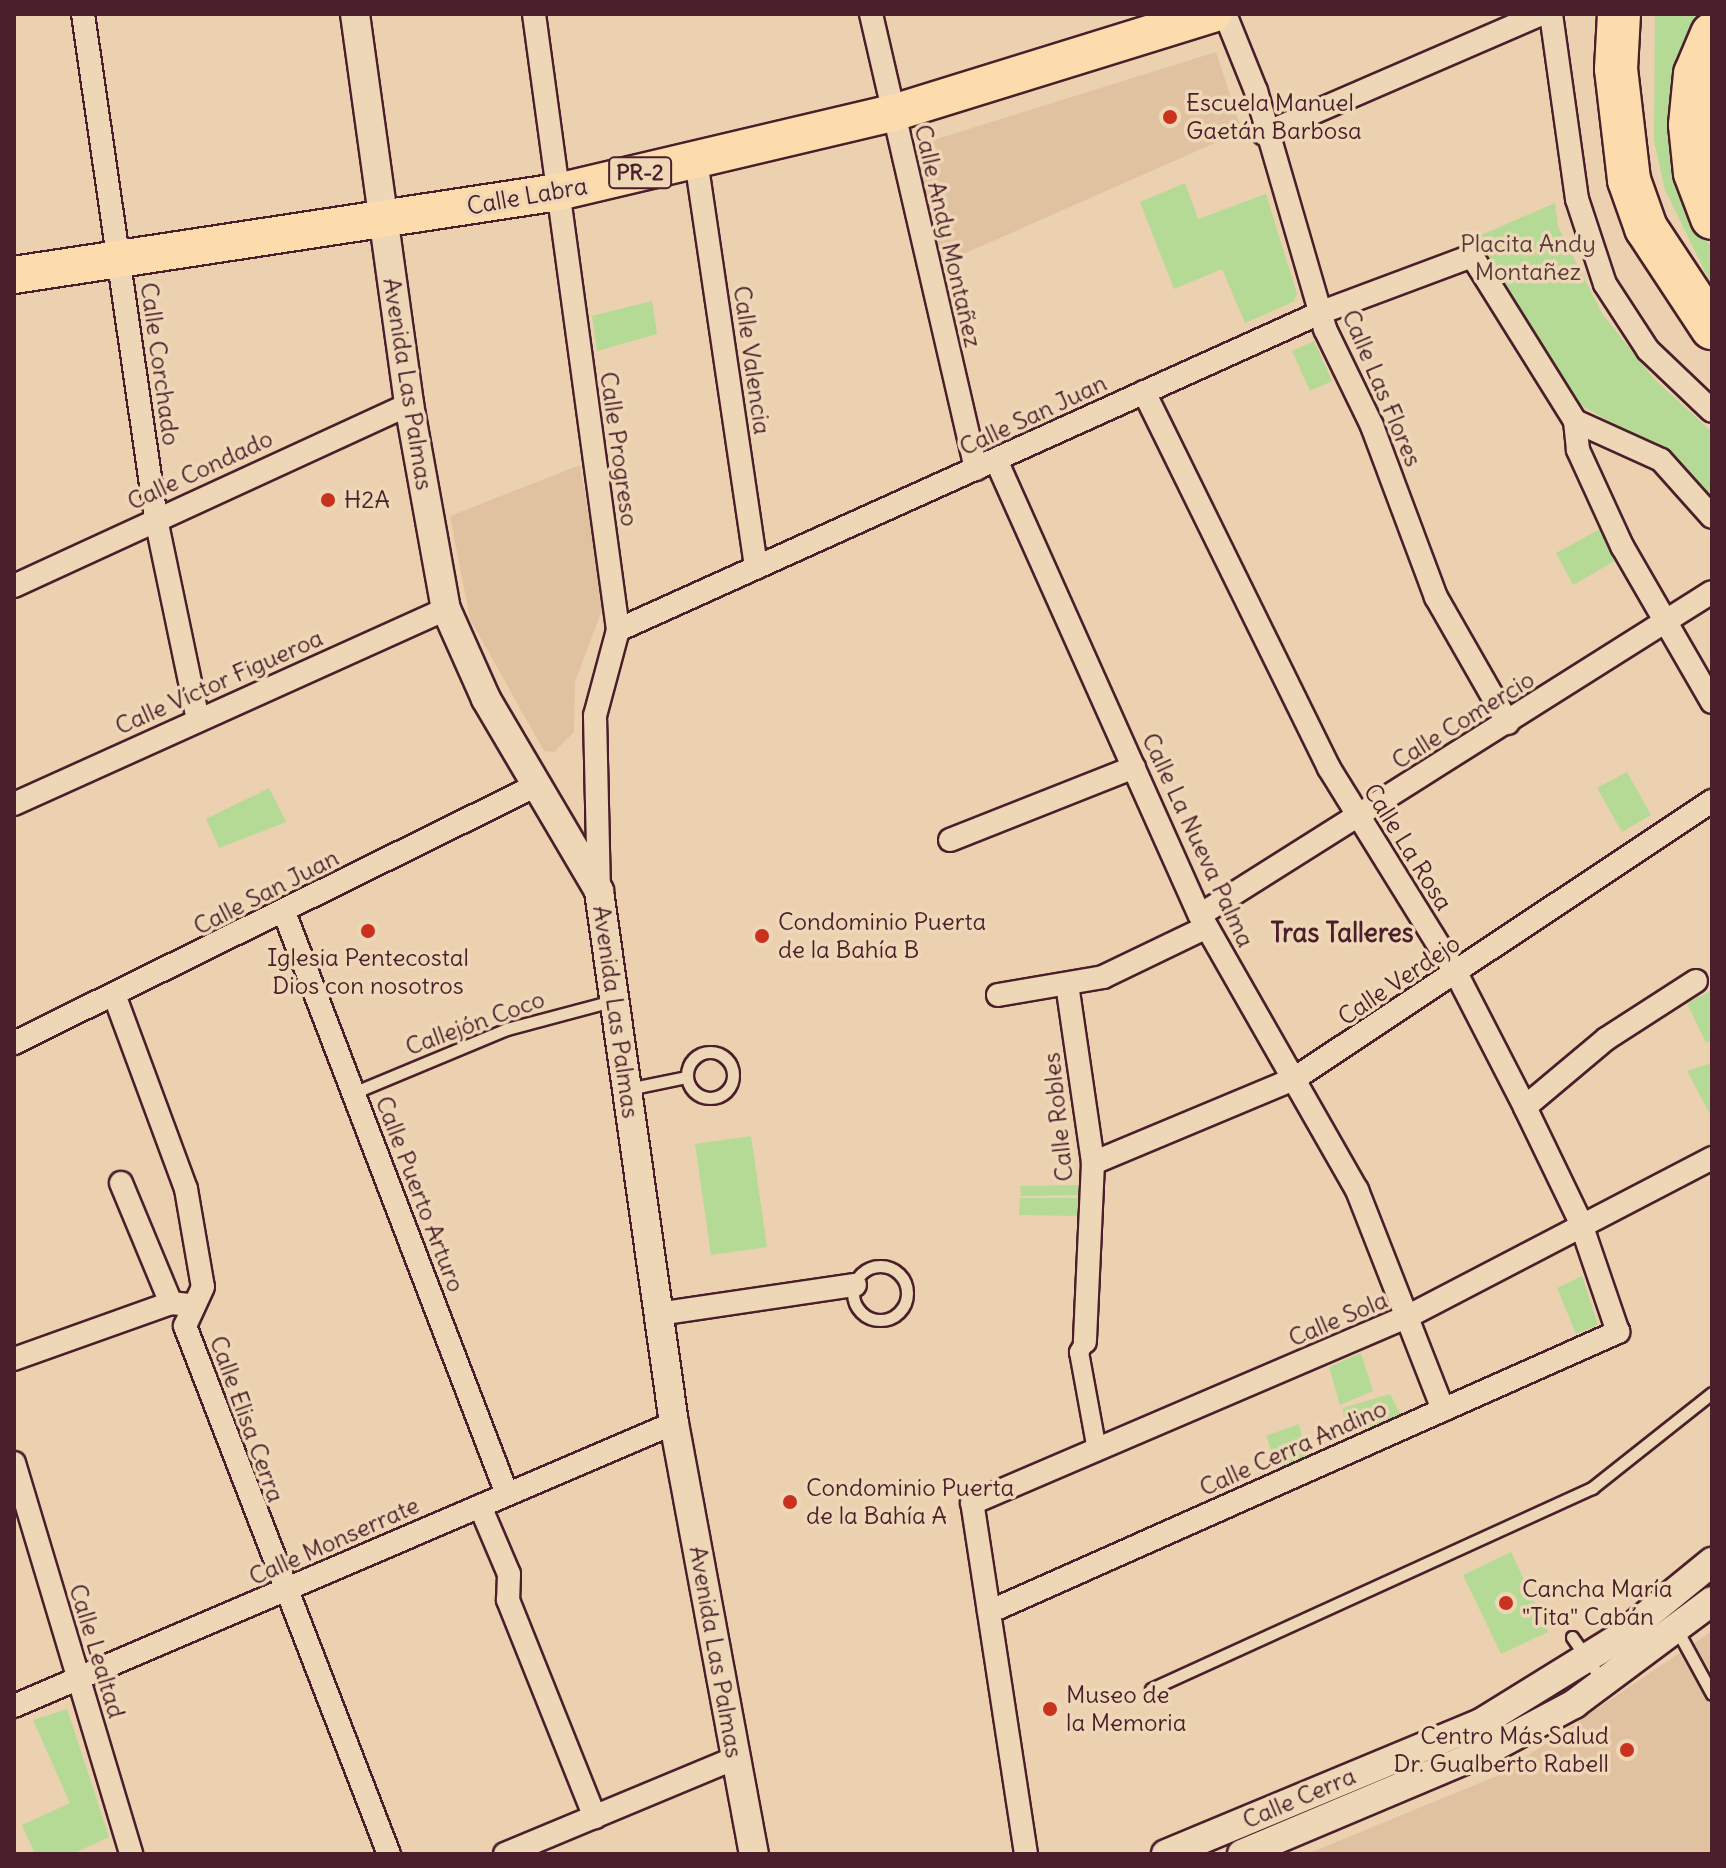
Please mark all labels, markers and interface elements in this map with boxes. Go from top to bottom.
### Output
place label: Escuela Manuel Gaetán Barbosa [1186,89,1362,145]
marker: Escuela Manuel Gaetán Barbosa [1161,108,1179,126]
street label: Calle Andy Montañez [908,122,988,350]
road number: PR-2 [608,155,672,191]
street label: Calle Labra [465,171,589,221]
park label: Placita Andy Montañez [1460,230,1596,286]
street label: Avenida Las Palmas [377,276,439,492]
street label: Calle Corchado [134,281,186,447]
street label: Calle Valencia [727,284,777,436]
street label: Calle Las Flores [1336,305,1428,471]
street label: Calle San Juan [955,368,1111,462]
street label: Calle Progreso [594,370,644,528]
street label: Calle Condado [123,424,277,516]
place label: H2A [344,486,390,514]
marker: H2A [319,491,337,509]
street label: Calle Víctor Figueroa [111,623,327,741]
street label: Calle Comercio [1387,665,1539,775]
street label: Calle La Nueva Palma [1136,728,1260,952]
street label: Calle La Rosa [1358,778,1458,916]
street label: Calle San Juan [189,843,343,941]
street label: Avenida Las Palmas [587,904,645,1120]
place label: Condominio Puerta de la Bahía B [778,908,986,964]
district label: Tras Talleres [1270,917,1414,949]
marker: Iglesia Pentecostal Dios con nosotros [359,922,377,940]
marker: Condominio Puerta de la Bahía B [753,927,771,945]
street label: Calle Verdejo [1333,929,1465,1031]
place label: Iglesia Pentecostal Dios con nosotros [267,944,469,1000]
street label: Callejón Coco [401,985,549,1061]
street label: Calle Robles [1037,1051,1079,1183]
street label: Calle Puerto Arturo [369,1092,471,1296]
street label: Calle Sola [1284,1285,1392,1353]
street label: Calle Elisa Cerra [204,1332,290,1506]
street label: Calle Cerra Andino [1195,1394,1391,1502]
place label: Condominio Puerta de la Bahía A [806,1474,1014,1530]
street label: Calle Monserrate [245,1491,423,1591]
marker: Condominio Puerta de la Bahía A [781,1493,799,1511]
street label: Avenida Las Palmas [683,1544,749,1760]
place label: Cancha María "Tita" Cabán [1522,1575,1673,1631]
street label: Calle Lealtad [63,1580,131,1722]
marker: Cancha María "Tita" Cabán [1497,1594,1515,1612]
place label: Museo de la Memoria [1066,1681,1186,1737]
marker: Museo de la Memoria [1041,1700,1059,1718]
place label: Centro Más Salud Dr. Gualberto Rabell [1394,1722,1609,1778]
marker: Centro Más Salud Dr. Gualberto Rabell [1616,1739,1638,1761]
street label: Calle Cerra [1238,1761,1360,1835]

